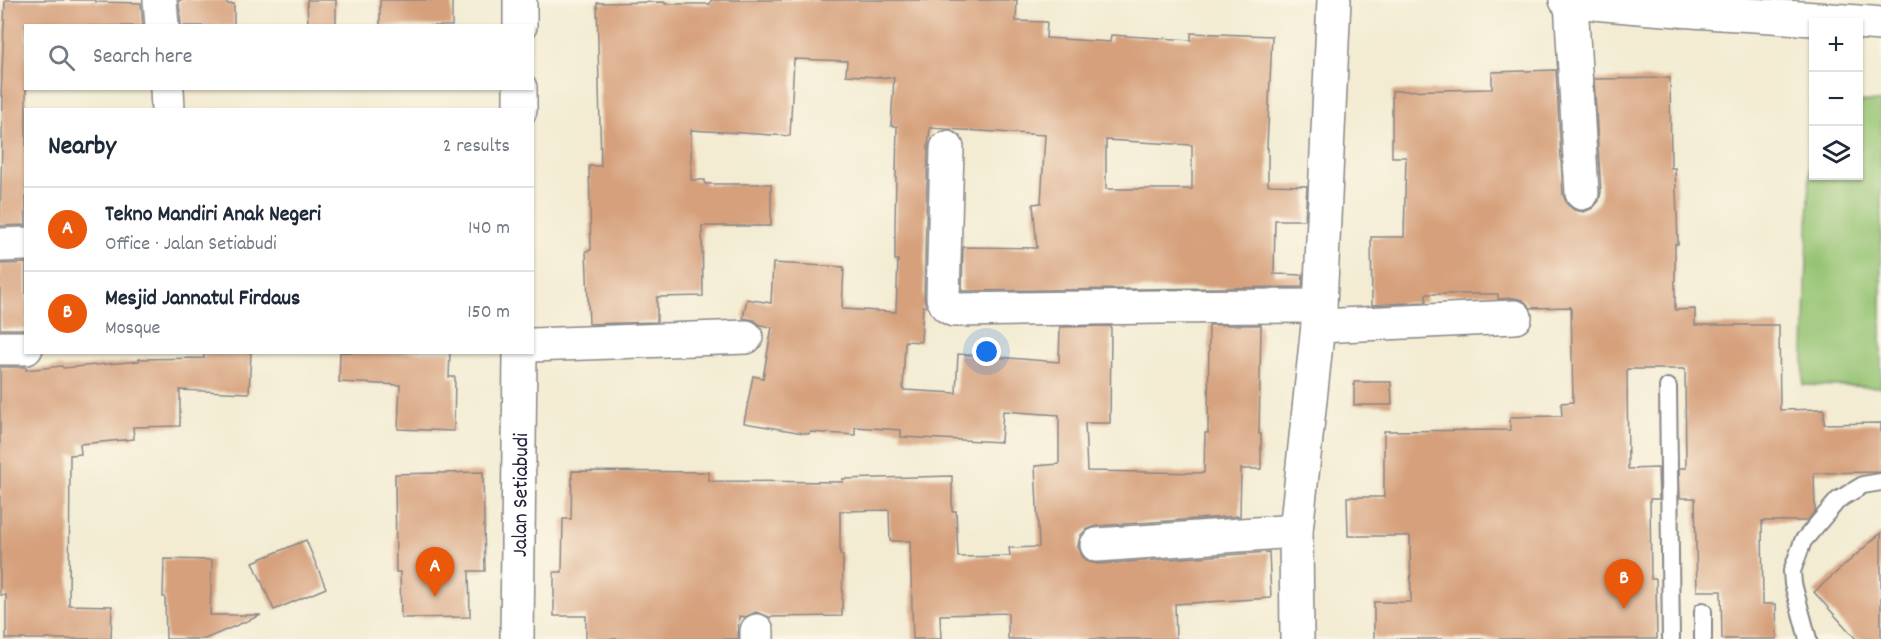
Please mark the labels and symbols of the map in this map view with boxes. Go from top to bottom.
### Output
your location [972,337,1001,366]
street label: Jalan Setiabudi [506,433,538,557]
pin: A [416,548,454,597]
pin: B [1604,560,1644,609]

